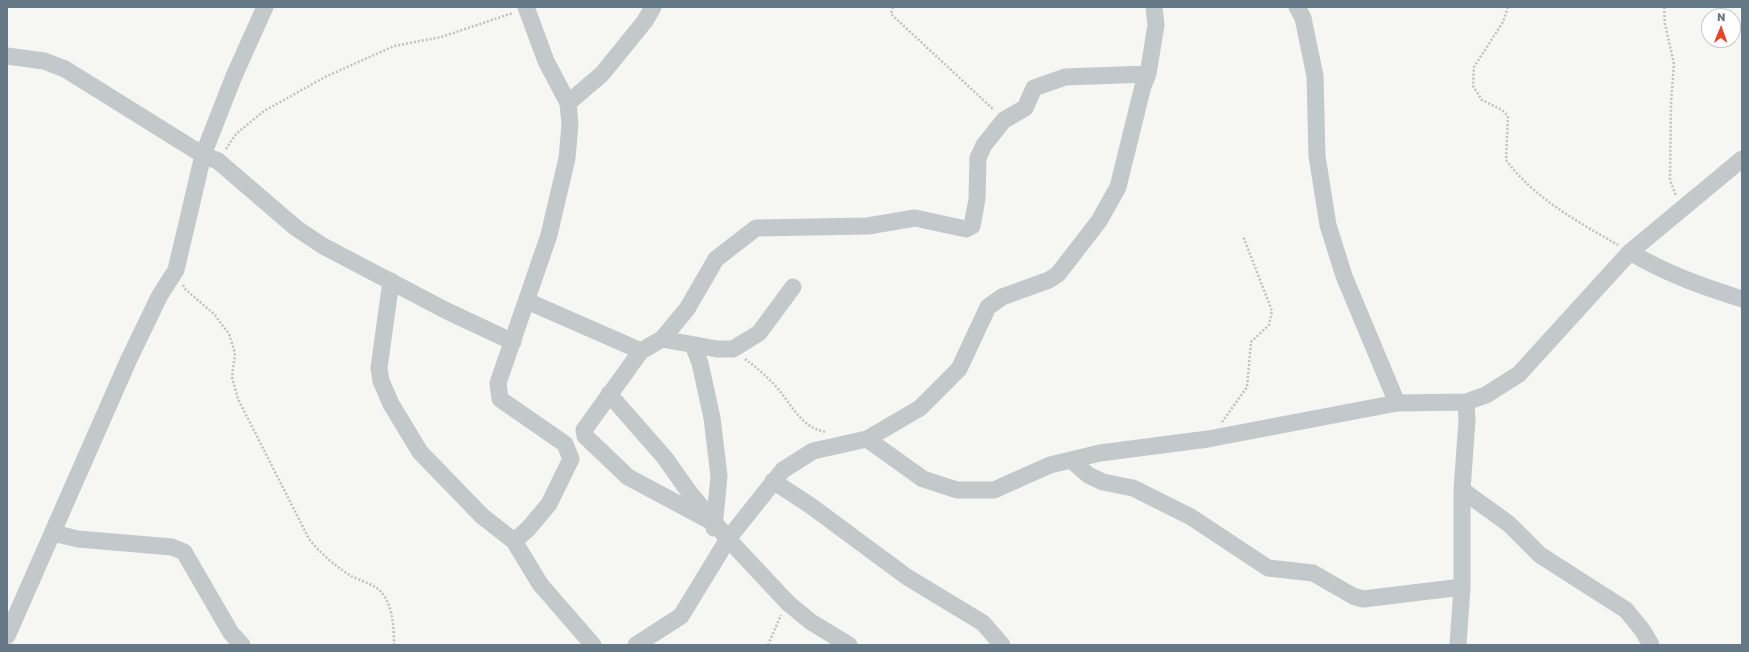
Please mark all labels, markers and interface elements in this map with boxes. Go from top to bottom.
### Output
north arrow [1701,8,1741,48]
text: N [1717,10,1726,23]

